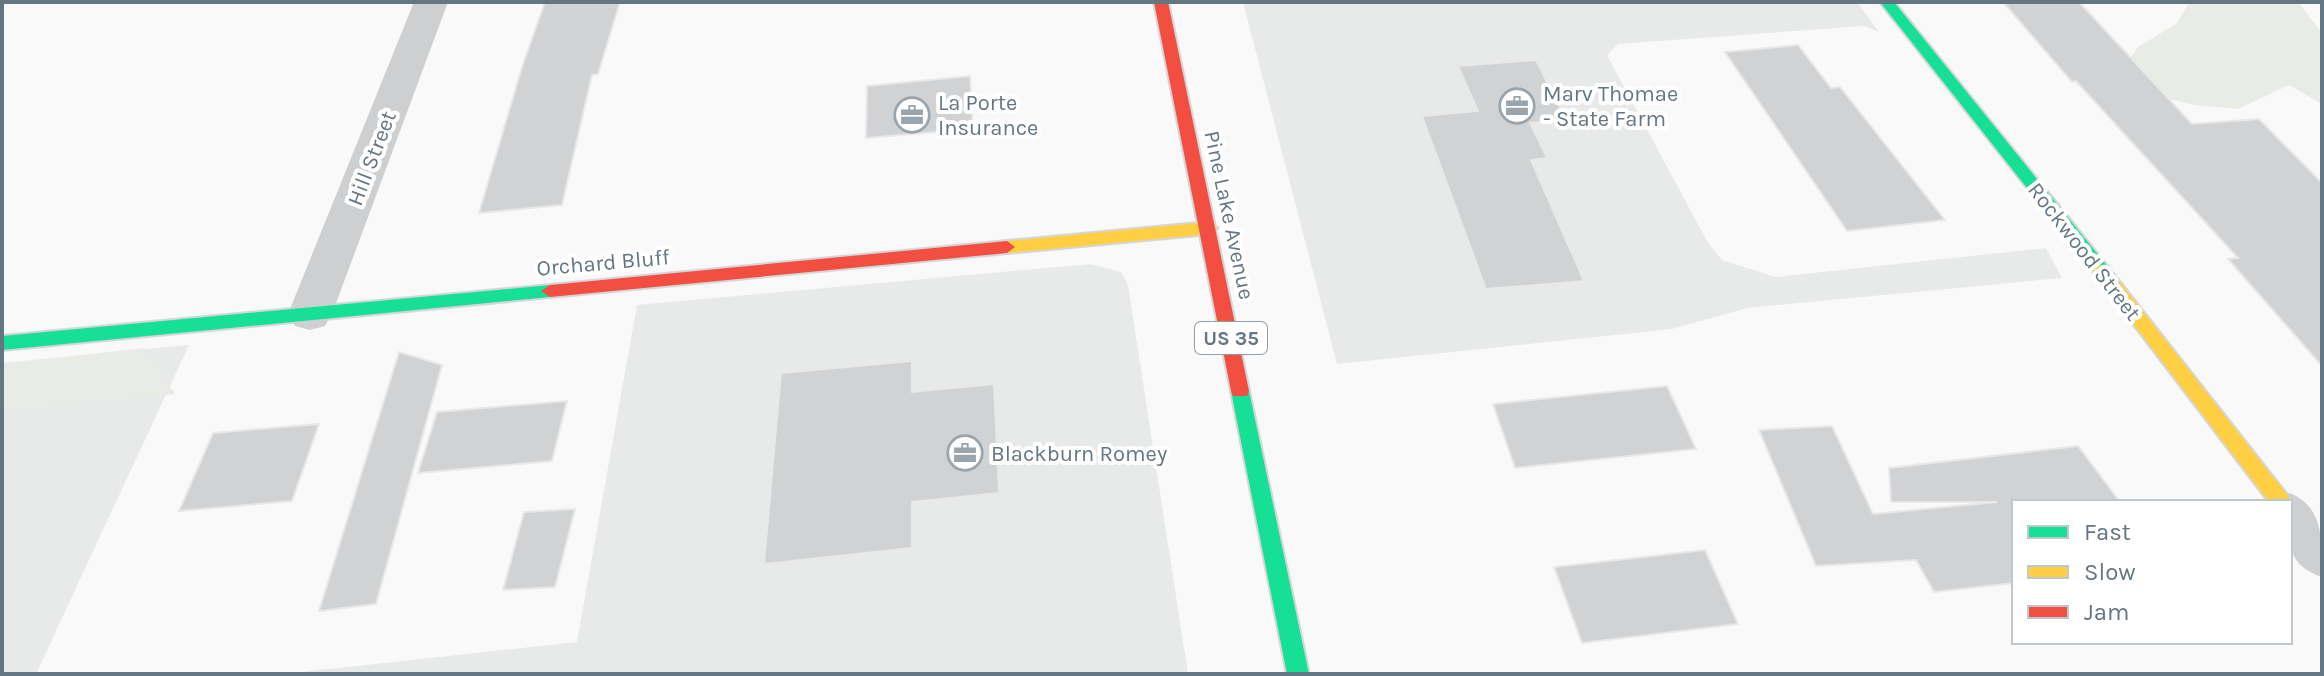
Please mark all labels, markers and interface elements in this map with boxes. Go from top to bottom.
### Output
place label: Marv Thomae - State Farm [1543,81,1678,132]
office icon: Marv Thomae - State Farm [1498,87,1536,125]
place label: La Porte Insurance [938,90,1038,141]
office icon: La Porte Insurance [893,96,931,134]
street label: Hill Street [342,107,402,209]
street label: Pine Lake Avenue [1198,128,1260,302]
street label: Rockwood Street [2022,177,2146,326]
street label: Orchard Bluff [536,244,671,282]
road number: US 35 [1195,322,1267,354]
office icon: Blackburn Romey [946,434,984,472]
place label: Blackburn Romey [991,441,1167,467]
legend [2012,500,2292,644]
text: Fast [2084,518,2131,546]
text: Slow [2084,558,2136,586]
text: Jam [2084,598,2129,626]

